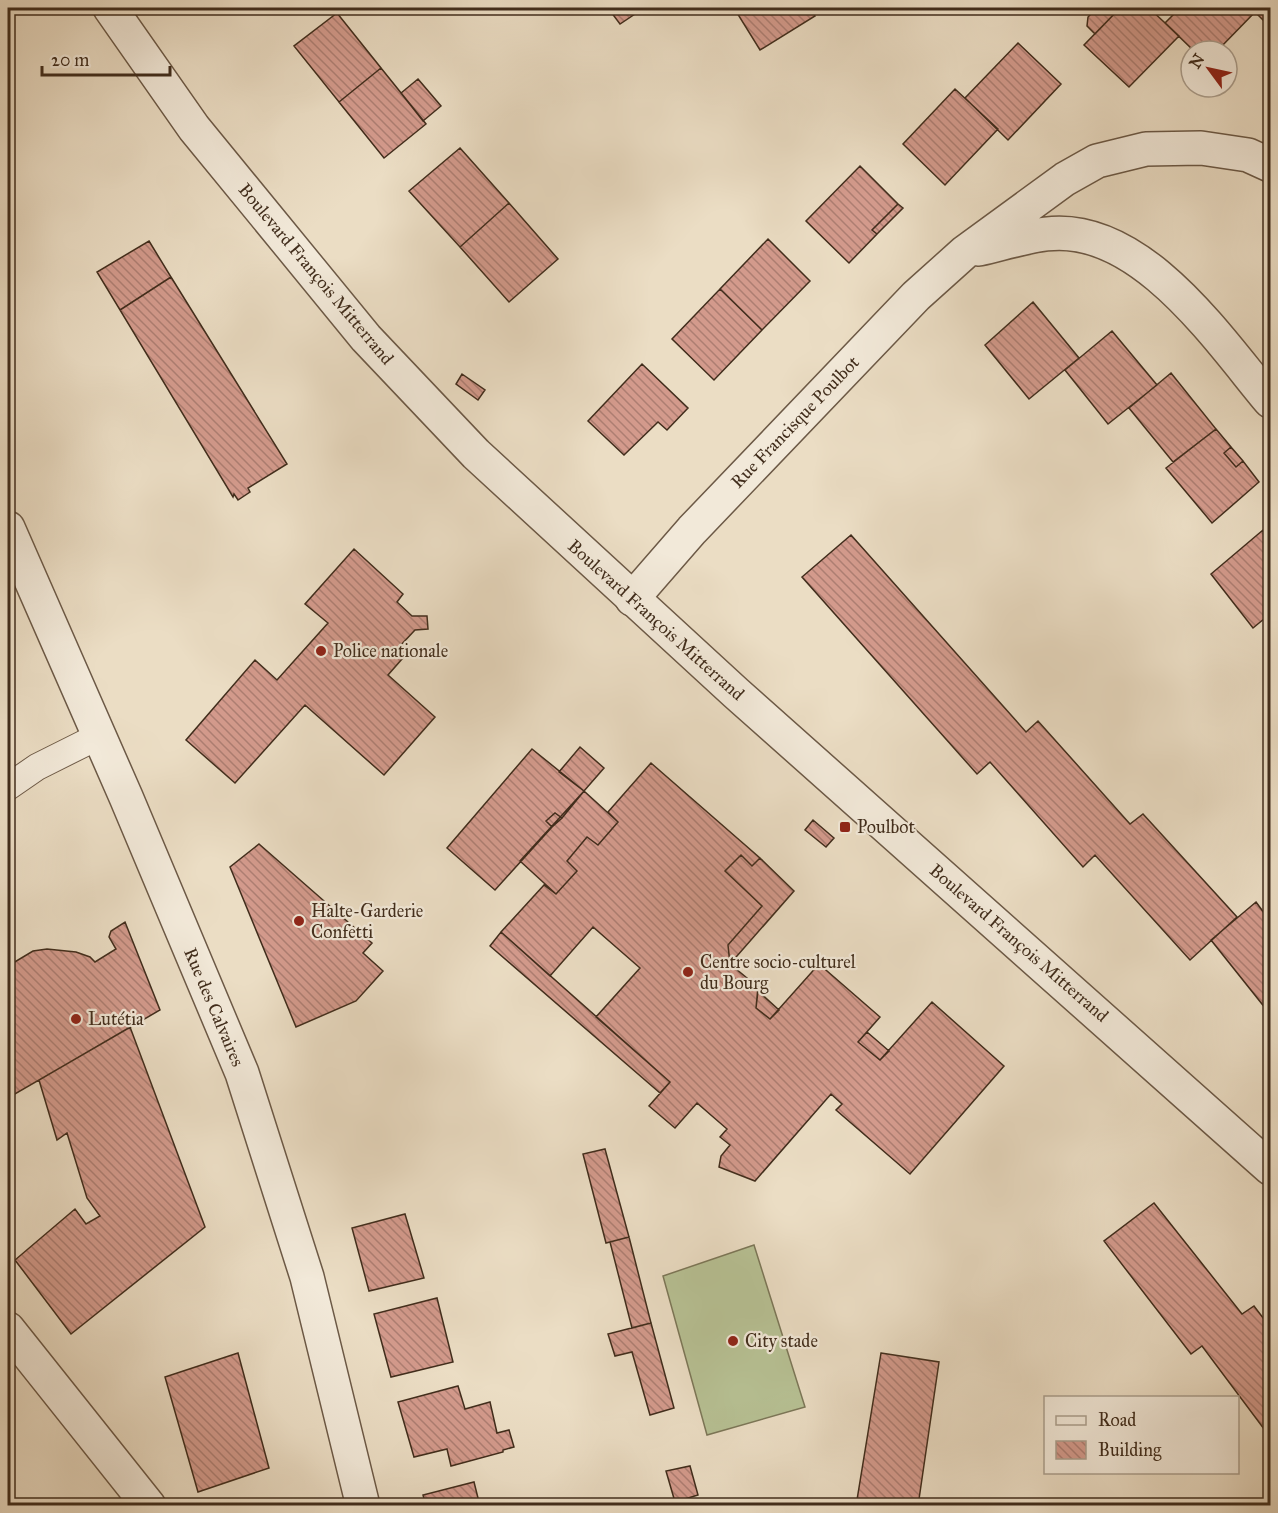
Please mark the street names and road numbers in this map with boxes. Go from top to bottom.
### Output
street label: Boulevard François Mitterrand [234,179,398,369]
street label: Rue Francisque Poulbot [726,351,865,493]
street label: Boulevard François Mitterrand [563,535,749,705]
street label: Boulevard François Mitterrand [925,859,1113,1027]
street label: Rue des Calvaires [179,944,249,1070]

